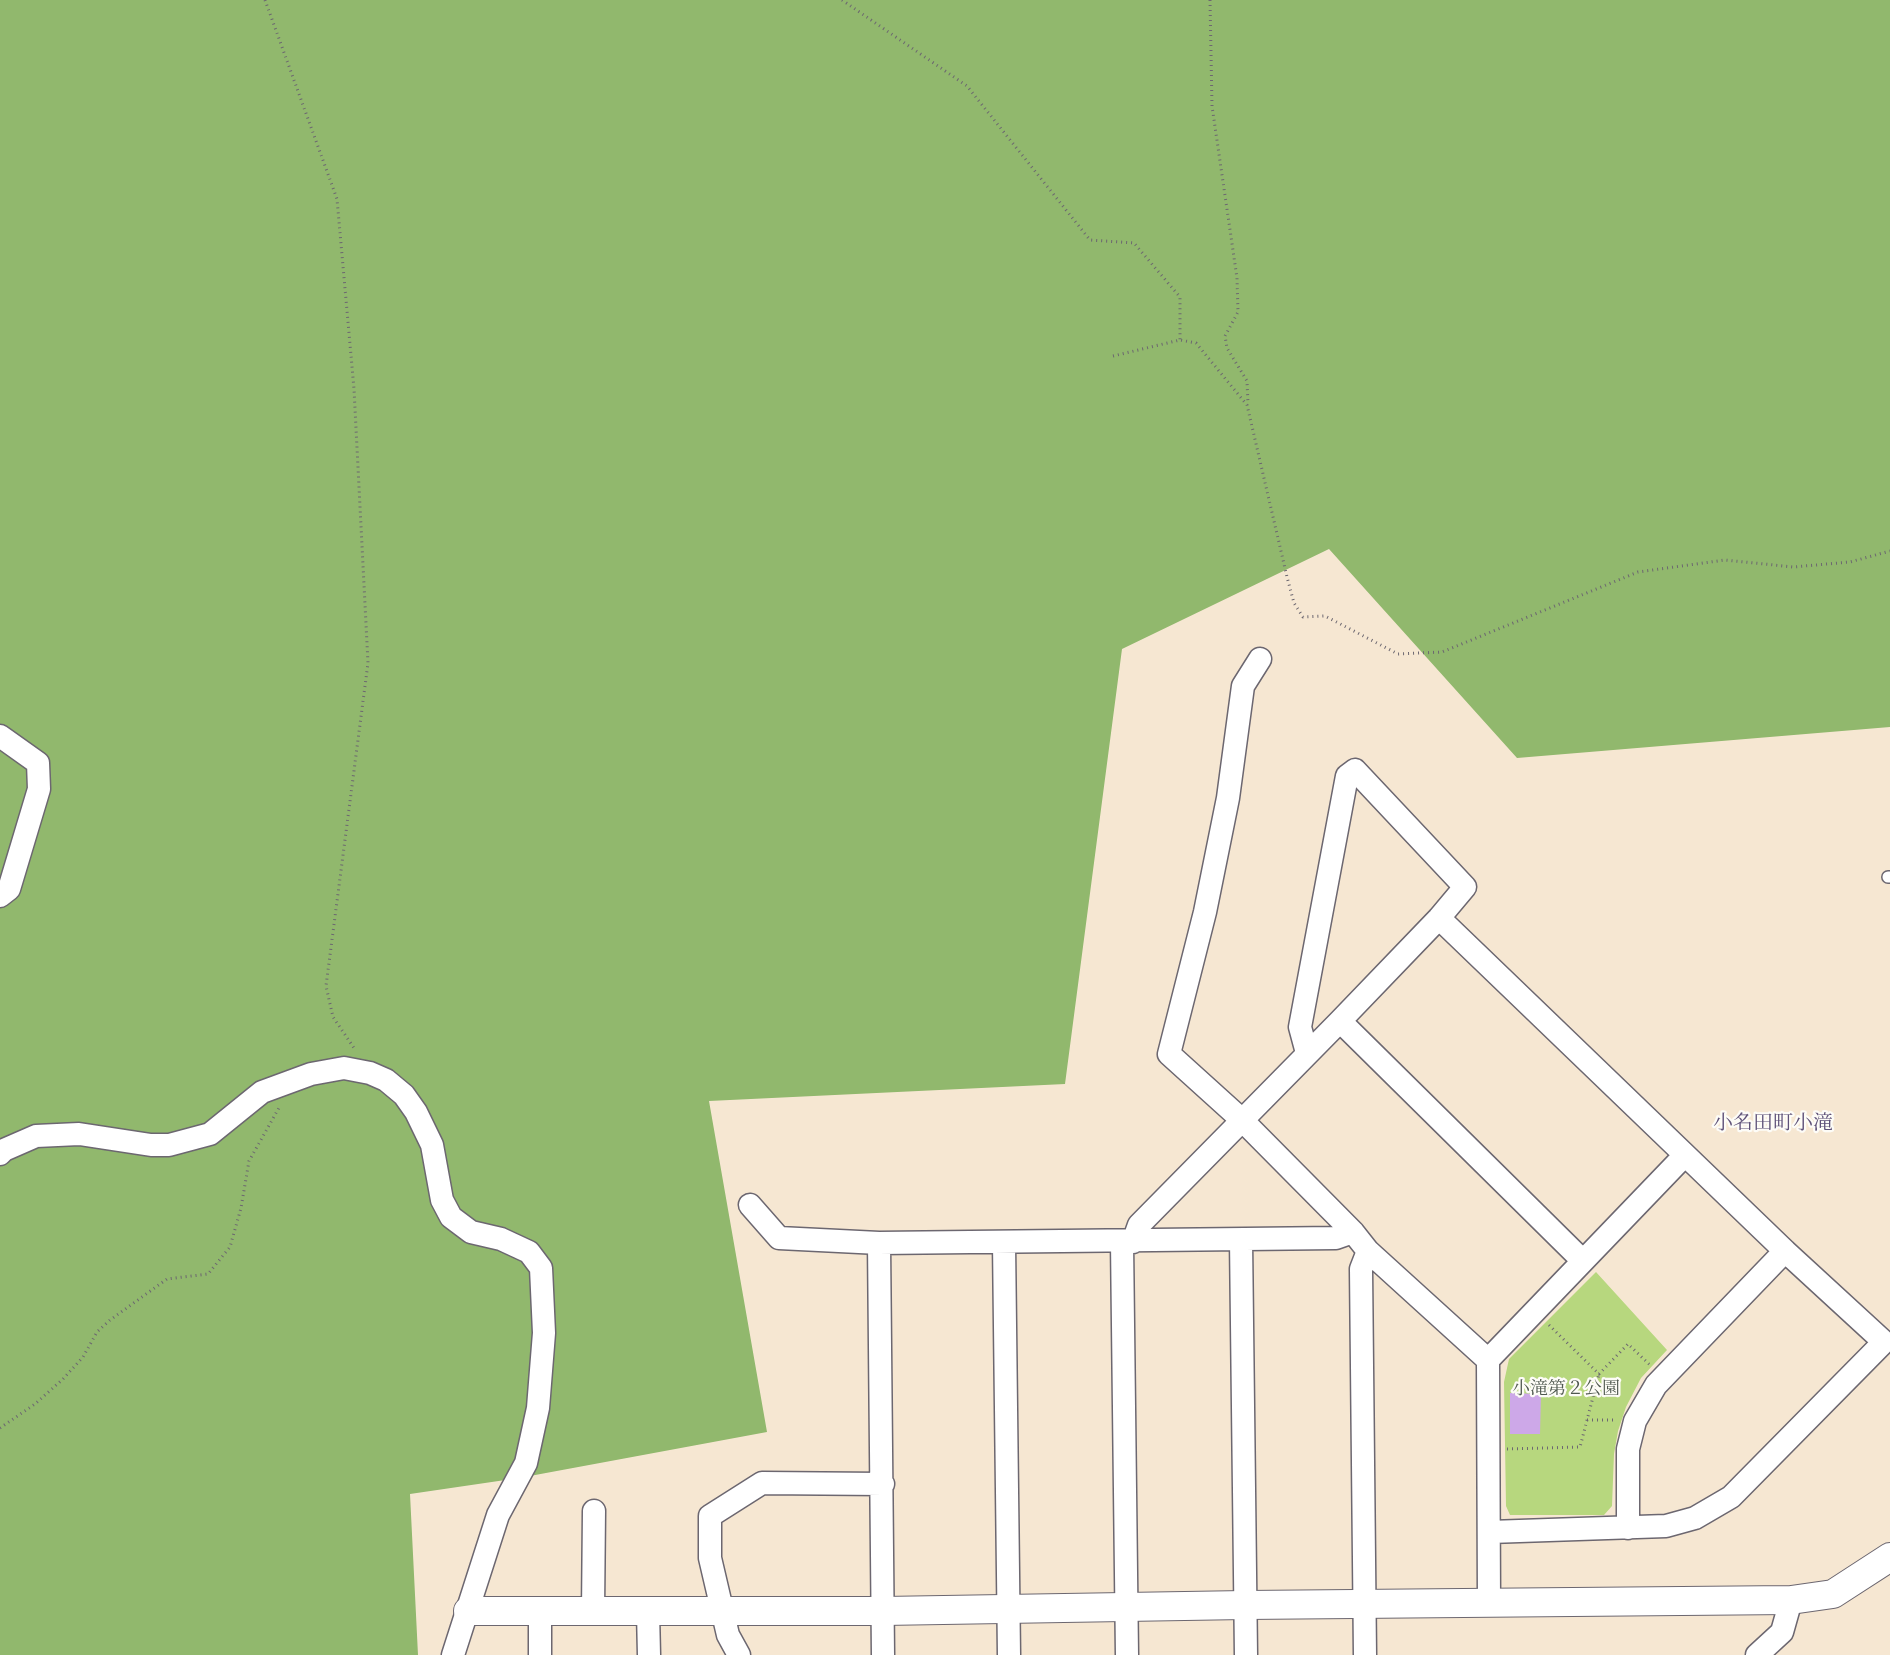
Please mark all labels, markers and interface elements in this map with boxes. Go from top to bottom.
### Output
district label: 小名田町小滝 [1713,1113,1833,1137]
park label: 小滝第２公園 [1512,1379,1620,1401]

